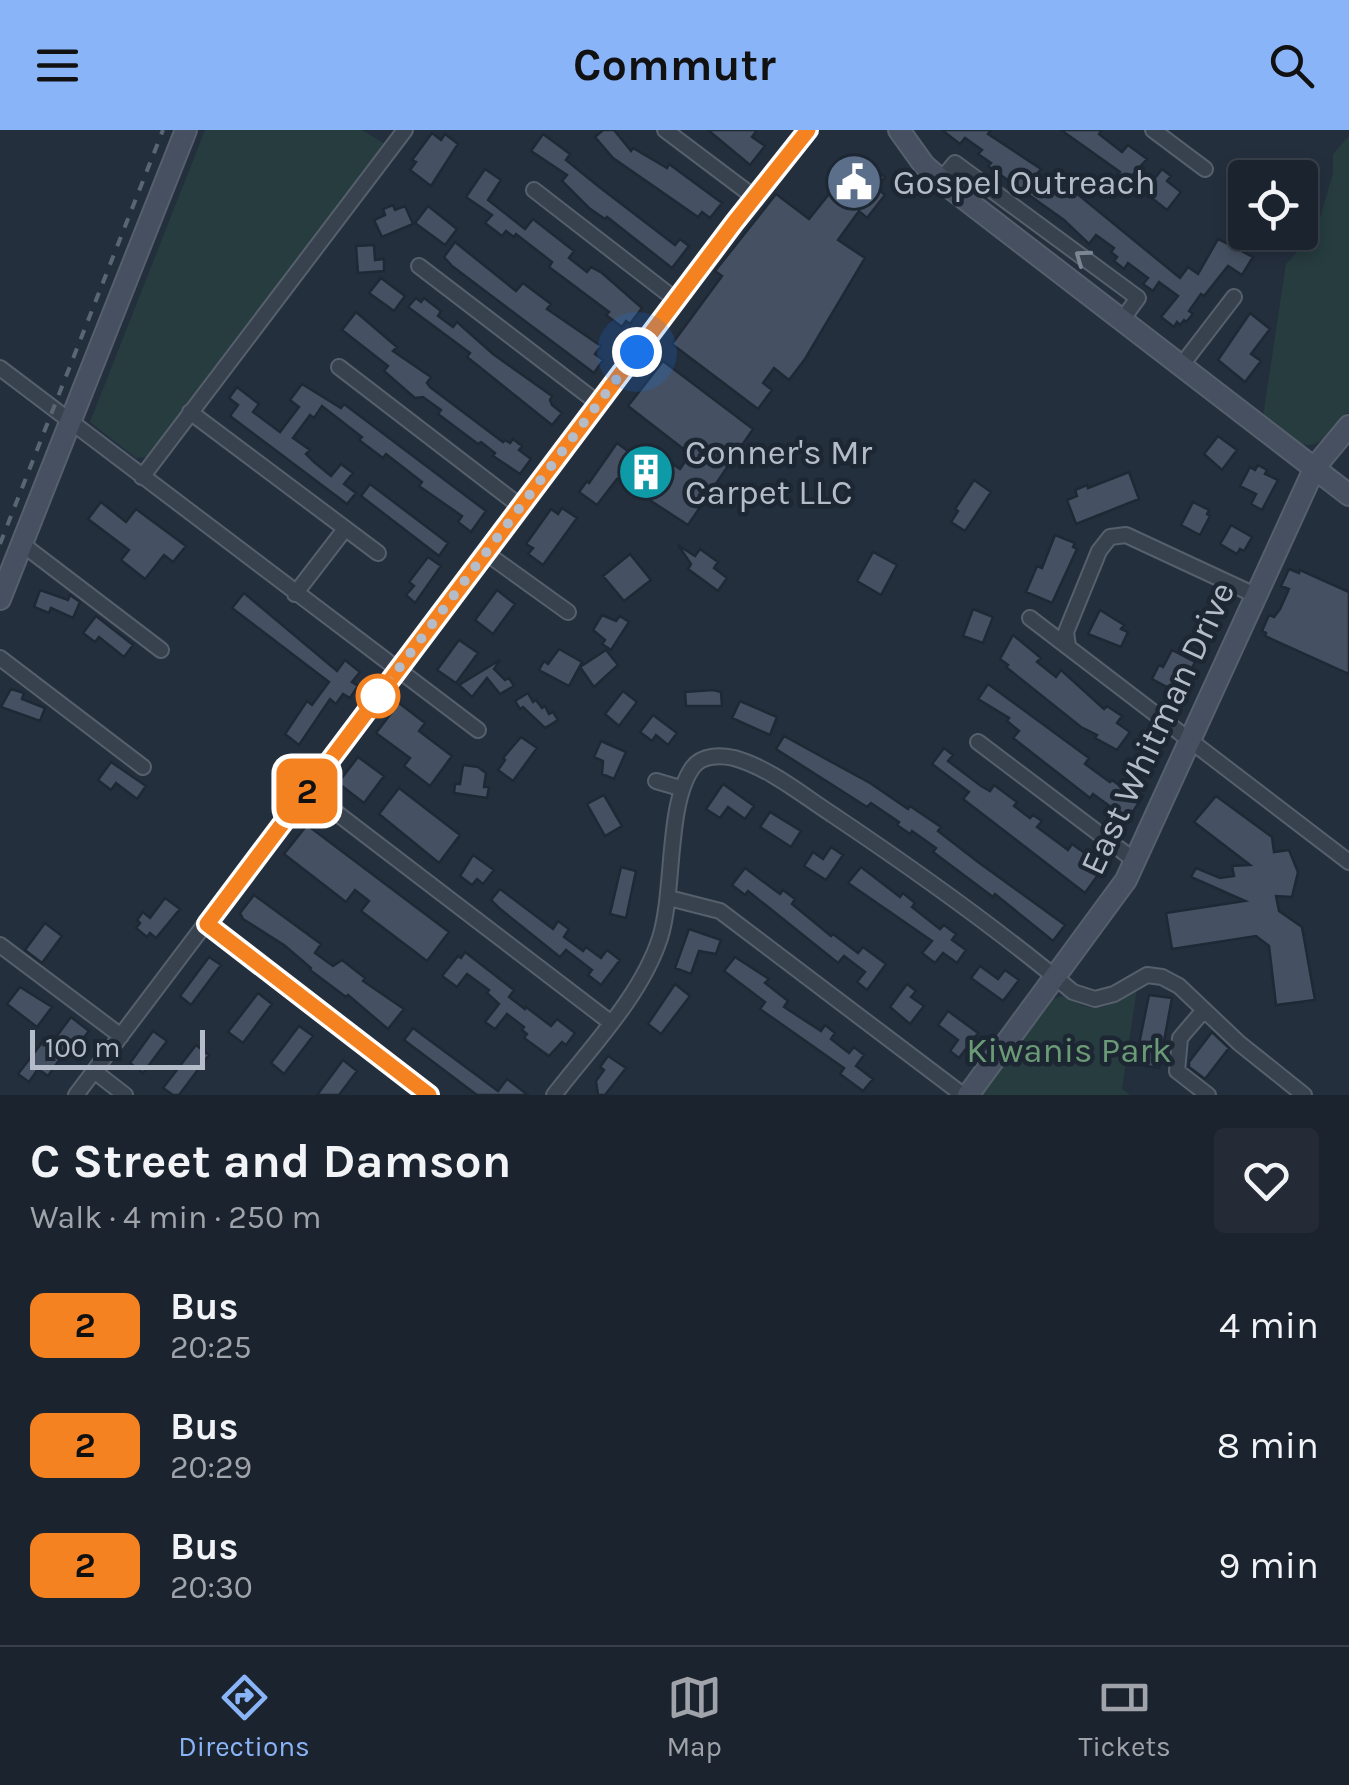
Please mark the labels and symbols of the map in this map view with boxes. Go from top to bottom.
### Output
public building icon: Gospel Outreach [824,152,884,212]
place label: Gospel Outreach [893,162,1156,203]
one-way arrow [1075,251,1093,269]
your location [612,327,662,377]
place label: Conner's Mr Carpet LLC [685,432,873,513]
building icon: Conner's Mr Carpet LLC [616,442,676,502]
street label: East Whitman Drive [1072,575,1243,881]
unlabelled marker [357,675,399,717]
line badge: 2 [274,758,340,824]
scale bar [30,1025,205,1070]
park label: Kiwanis Park [966,1030,1172,1071]

